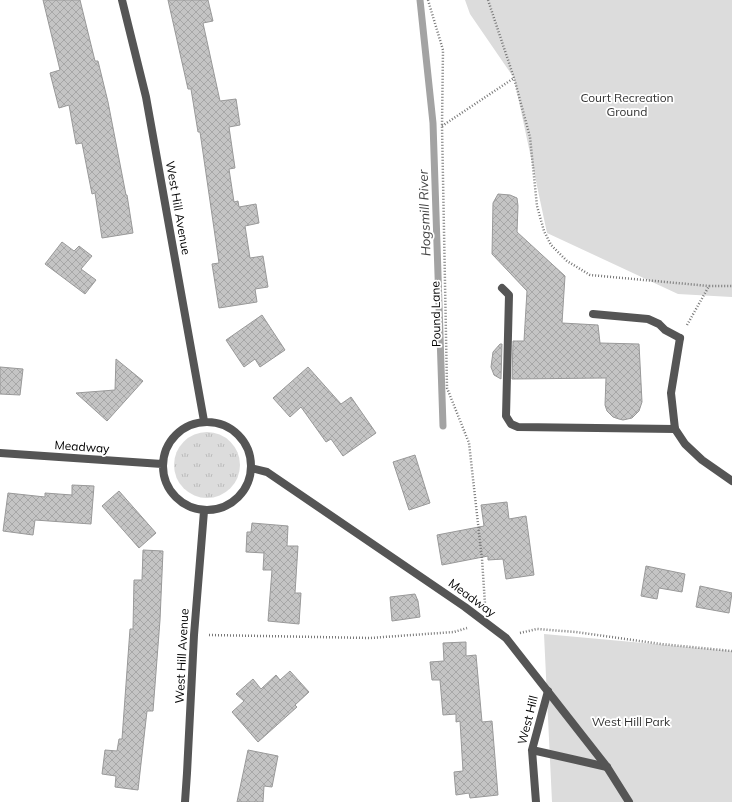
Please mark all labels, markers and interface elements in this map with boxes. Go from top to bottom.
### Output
park label: Court Recreation Ground [580,90,674,119]
street label: West Hill Avenue [163,160,194,256]
water label: Hogsmill River [414,168,434,256]
street label: Pound Lane [427,281,444,347]
street label: Meadway [54,437,111,456]
street label: Meadway [446,575,499,620]
street label: West Hill Avenue [172,608,191,704]
street label: West Hill [514,694,541,746]
park label: West Hill Park [592,714,671,729]

